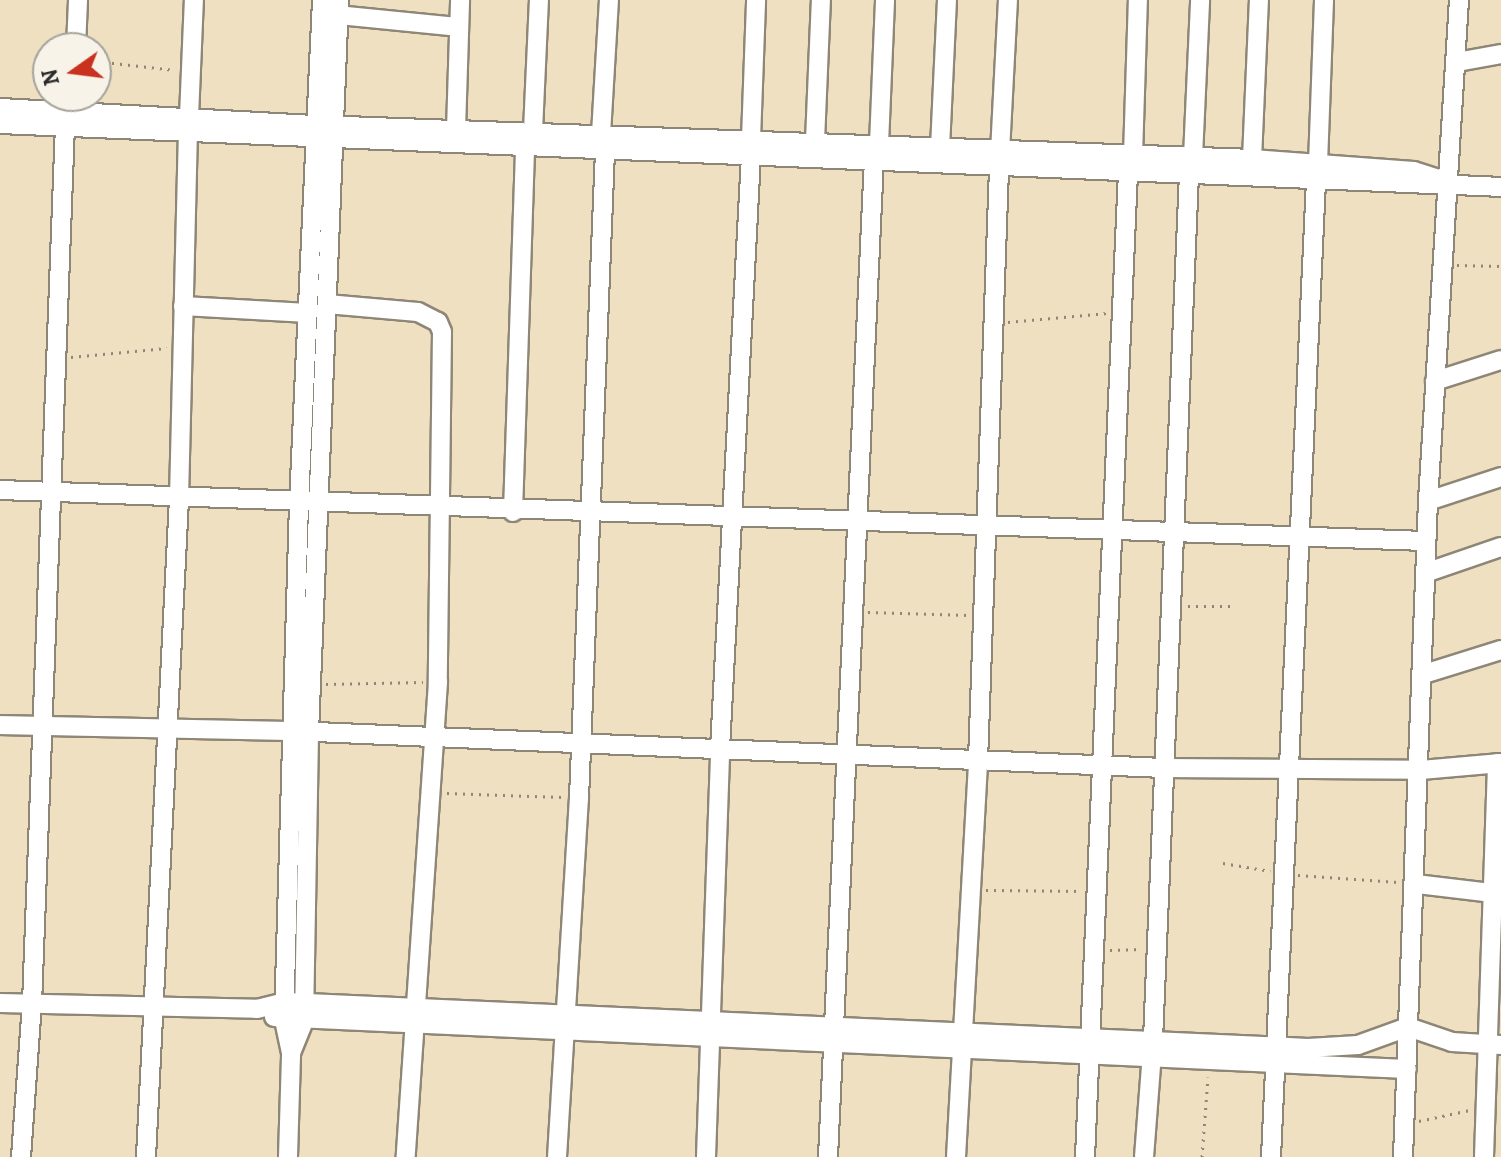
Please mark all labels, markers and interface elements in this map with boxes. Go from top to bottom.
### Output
north arrow [32,32,112,112]
text: N [34,66,67,89]

